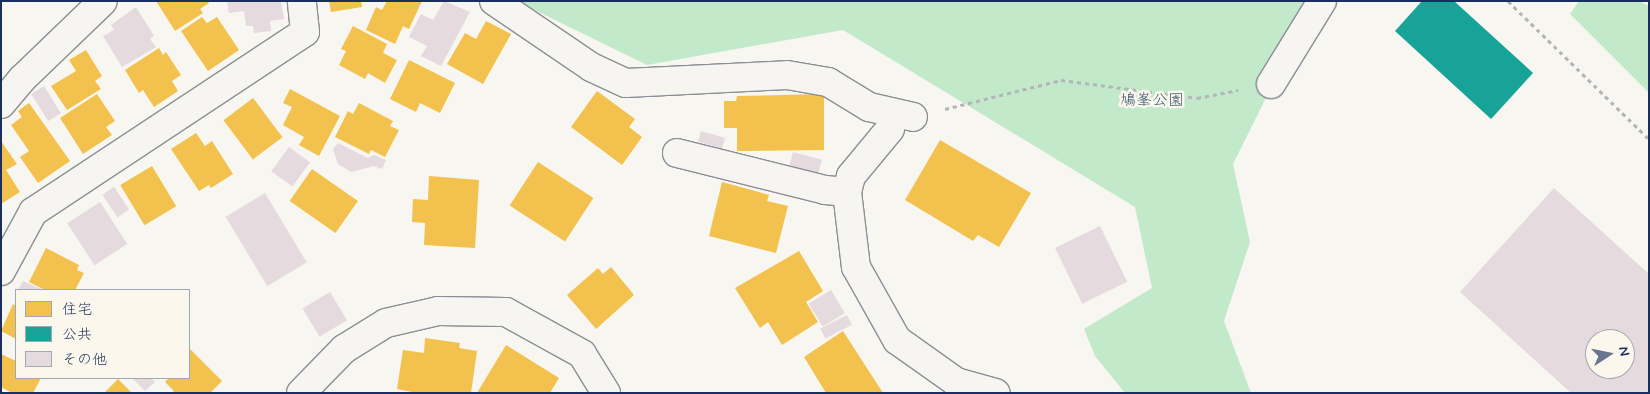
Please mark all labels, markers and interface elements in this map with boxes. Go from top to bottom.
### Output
park label: 鳩峯公園 [1120,91,1184,111]
legend [15,289,190,379]
text: 住宅 [62,300,92,320]
text: 公共 [62,325,92,345]
north arrow [1585,329,1635,379]
text: N [1614,345,1633,358]
text: その他 [62,350,107,370]

